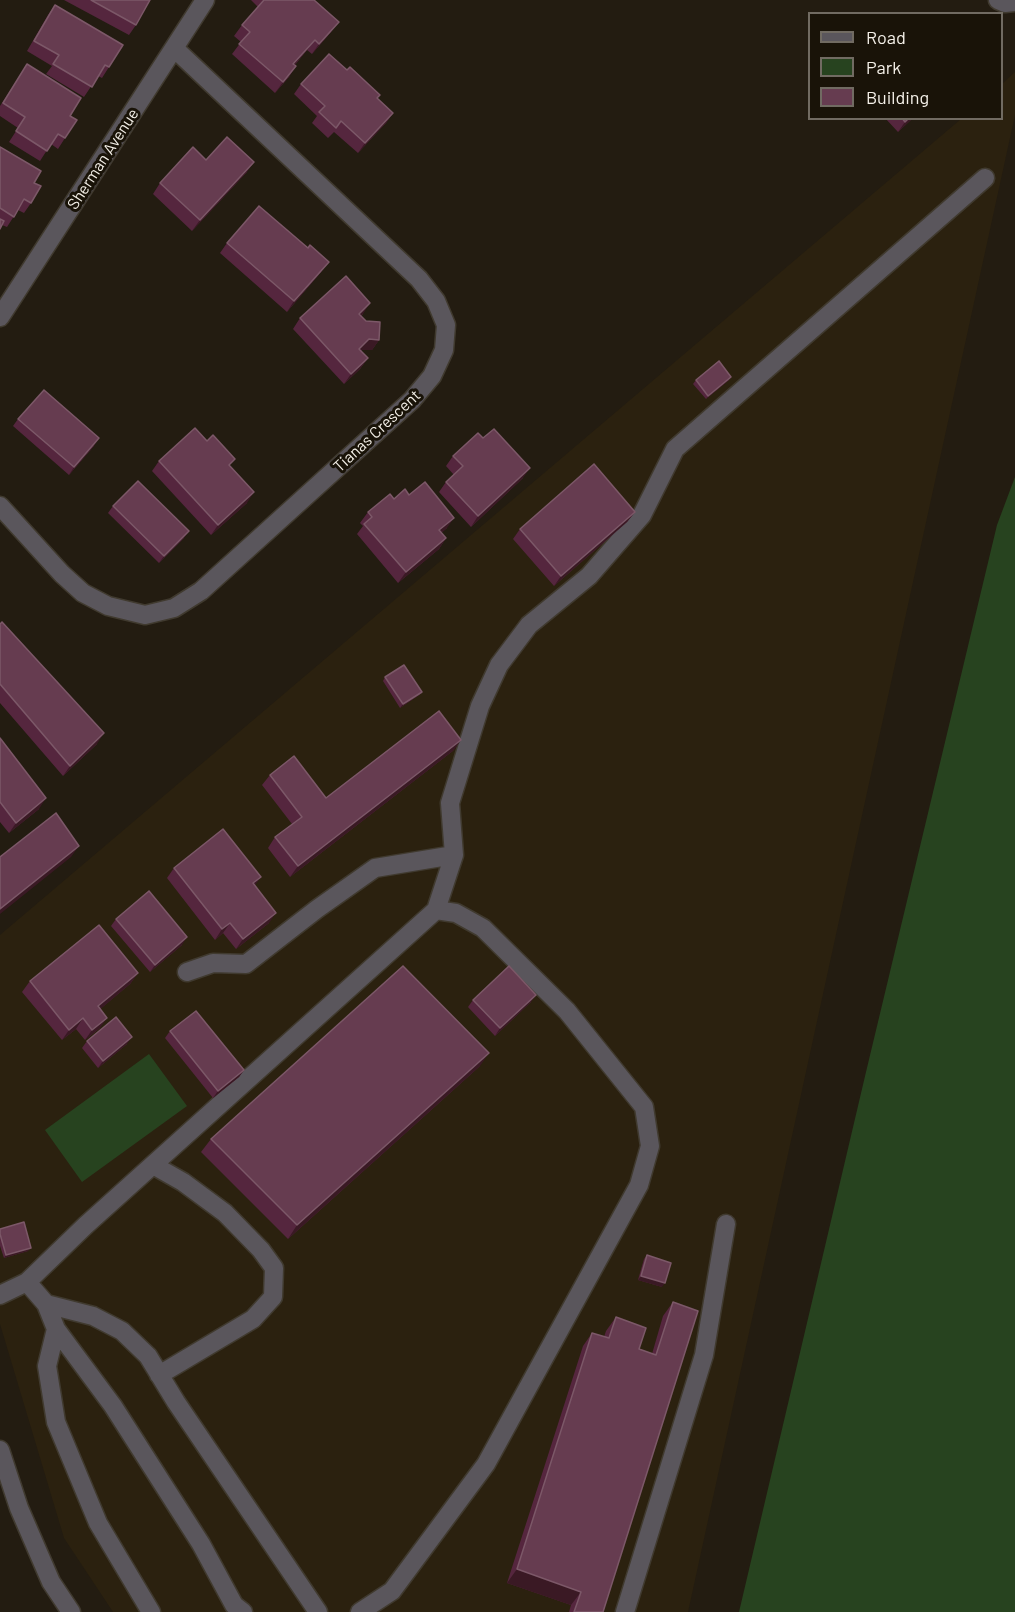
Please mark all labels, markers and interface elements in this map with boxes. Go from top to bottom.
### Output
legend [808,12,1003,120]
text: Road [866,26,906,48]
text: Park [866,56,901,78]
text: Building [866,86,929,108]
street label: Sherman Avenue [63,105,143,213]
street label: Tianas Crescent [330,386,424,476]

